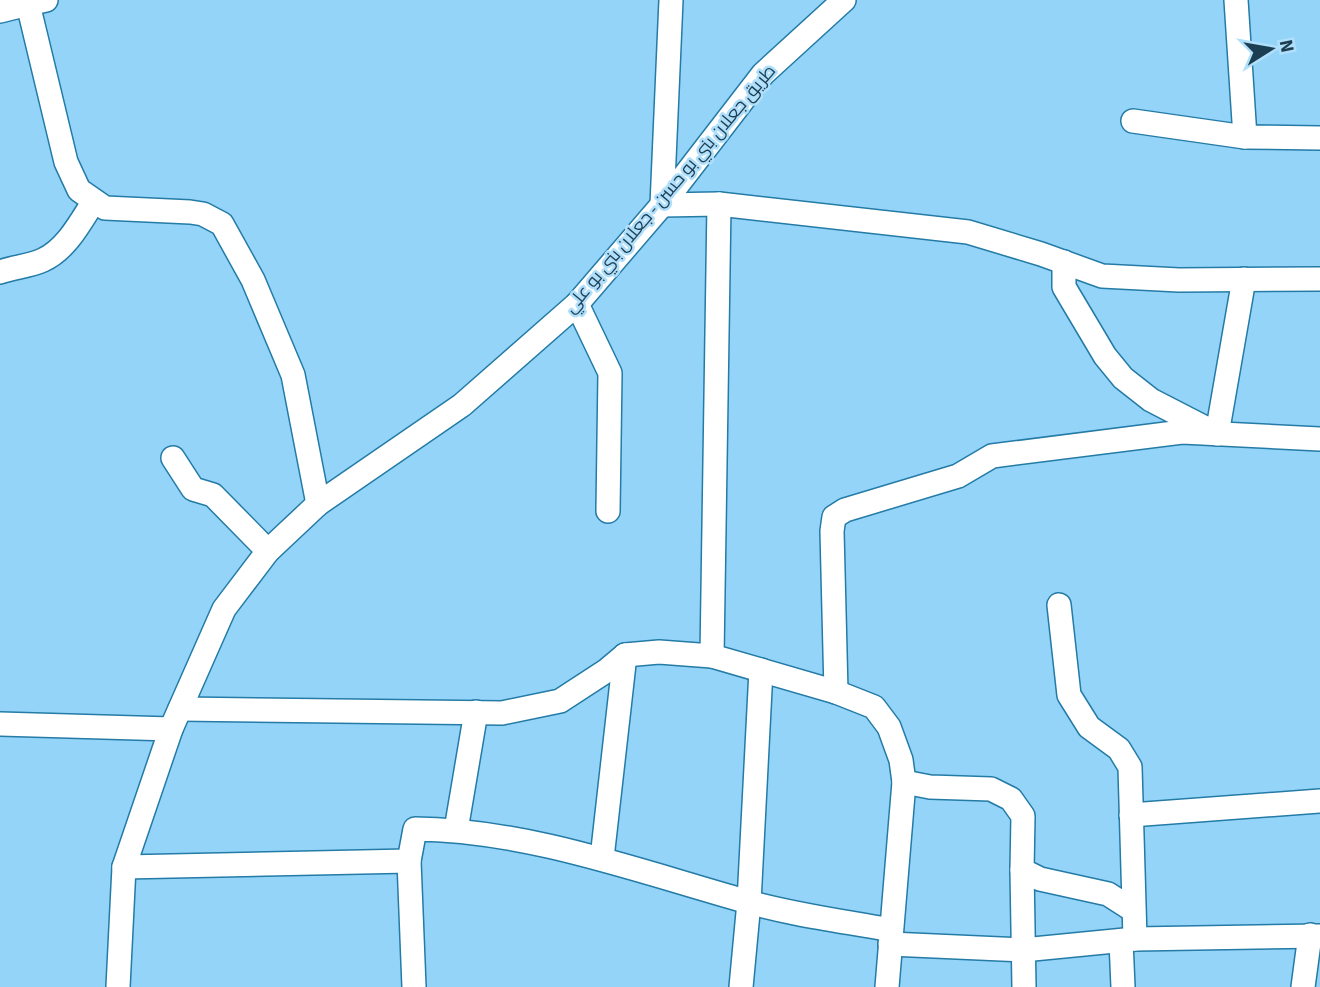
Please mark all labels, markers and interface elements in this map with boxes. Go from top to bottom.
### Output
north arrow [1236,14,1306,84]
text: N [1272,37,1301,55]
street label: طريق جعلان بني بو حسن - جعلان بني بو علي [558,59,782,319]

